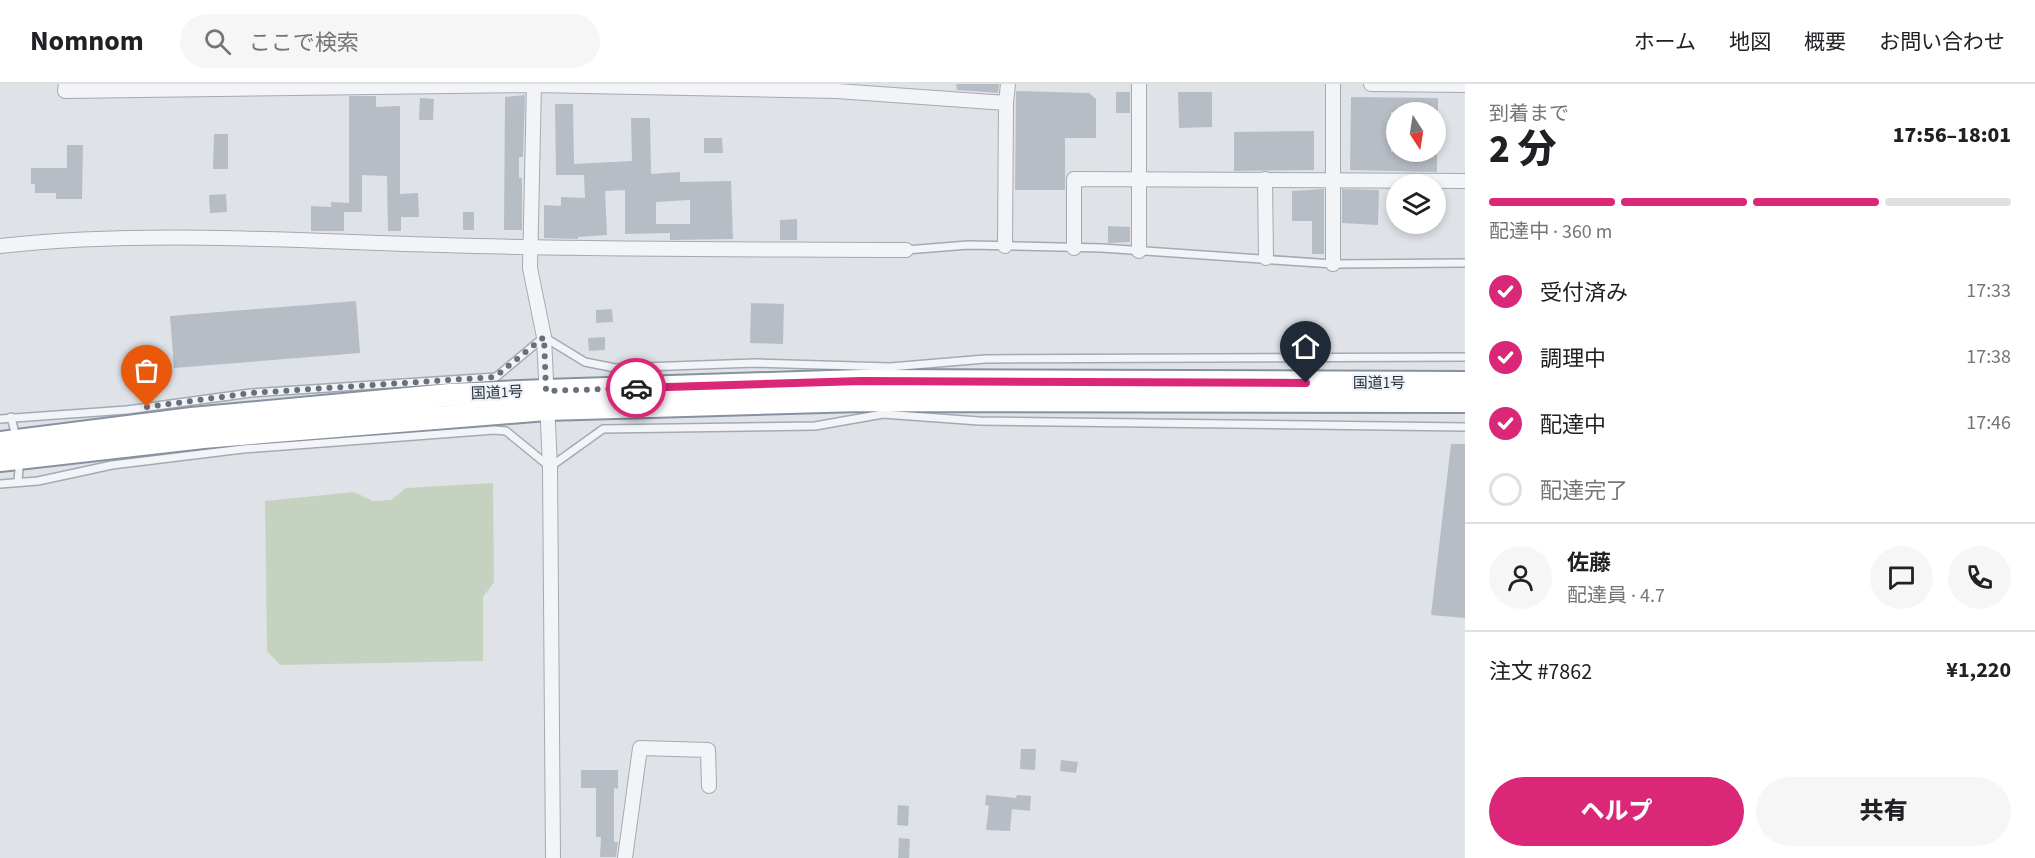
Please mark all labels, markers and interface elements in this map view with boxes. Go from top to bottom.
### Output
search box [180,14,600,68]
text: Nomnom [30,21,144,61]
icon: search [201,25,234,58]
text: ここで検索 [249,27,359,59]
text: ホーム [1634,27,1696,57]
text: 地図 [1729,27,1771,57]
text: 概要 [1804,27,1846,57]
text: お問い合わせ [1879,27,2005,57]
text: 到着まで [1489,100,1569,128]
north arrow [1386,102,1446,162]
map controls [1386,102,1446,234]
text: 17:56–18:01 [1893,119,2011,151]
text: 2 分 [1489,122,1557,178]
button: layers [1386,174,1446,234]
text: 配達中 · 360 m [1489,218,1612,246]
icon: check [1489,275,1522,308]
text: 受付済み [1540,277,1628,309]
text: 17:33 [1966,277,2011,305]
pin [1280,321,1331,383]
icon: home [1289,330,1322,363]
icon: check [1489,341,1522,374]
text: 調理中 [1540,343,1606,375]
text: 17:38 [1966,343,2011,371]
pin [121,345,172,407]
icon: bag [130,354,163,387]
courier [606,358,666,418]
icon: car [620,372,653,405]
street label: 国道1号 [1353,373,1405,394]
street label: 国道1号 [470,382,524,404]
icon: check [1489,407,1522,440]
text: 配達中 [1540,409,1606,441]
text: 17:46 [1966,409,2011,437]
text: 配達完了 [1540,475,1628,507]
button: person [1489,546,1552,609]
button: chat [1870,546,1933,609]
button: phone [1948,546,2011,609]
text: 佐藤 [1567,547,1611,579]
text: 配達員 · 4.7 [1567,582,1665,610]
text: ¥1,220 [1946,654,2011,686]
text: 注文 #7862 [1489,656,1592,688]
button: ヘルプ [1489,777,1744,846]
button: 共有 [1756,777,2011,846]

